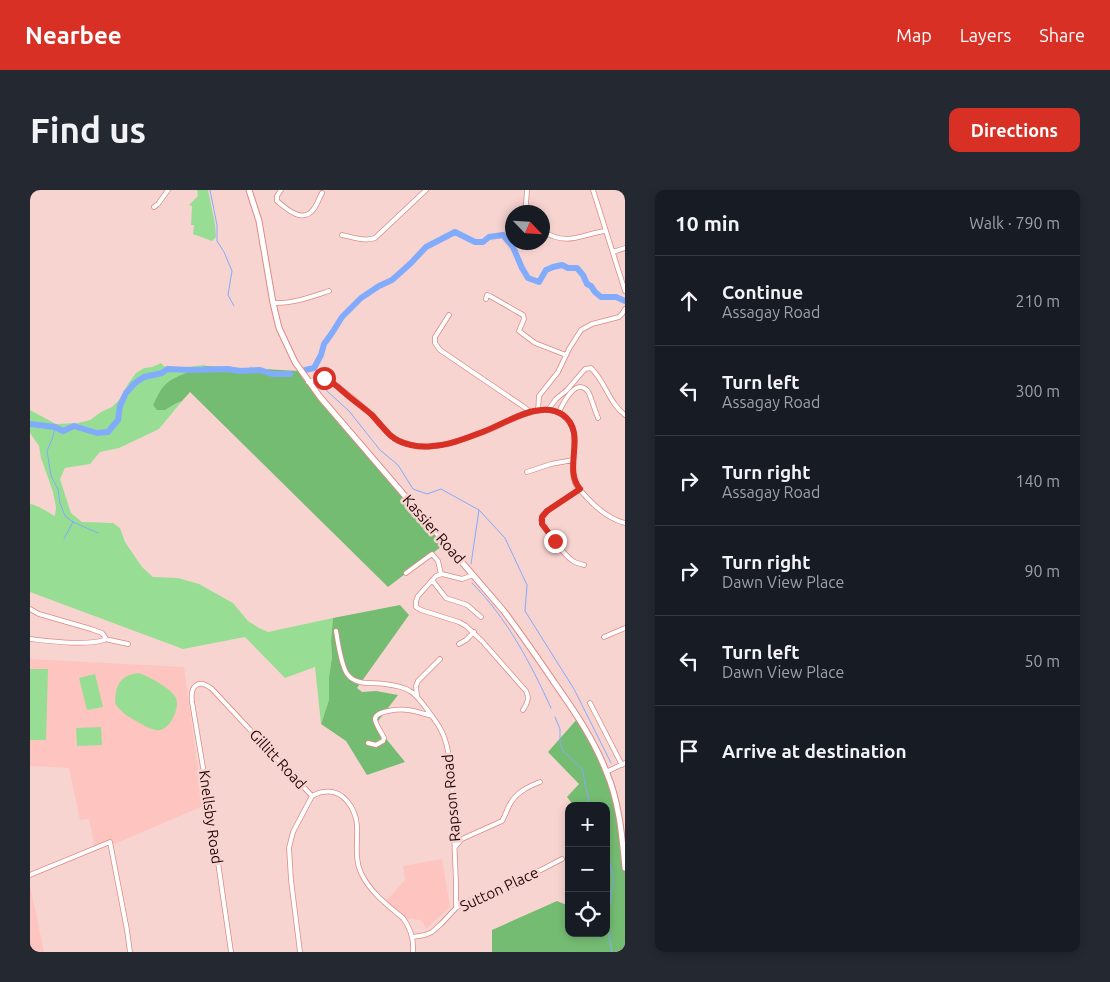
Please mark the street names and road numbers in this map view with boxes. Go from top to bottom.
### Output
street label: Kassier Road [400,491,468,567]
street label: Gillitt Road [246,726,310,792]
street label: Rapson Road [439,754,463,842]
street label: Knellsby Road [196,769,226,865]
street label: Sutton Place [457,863,541,915]

